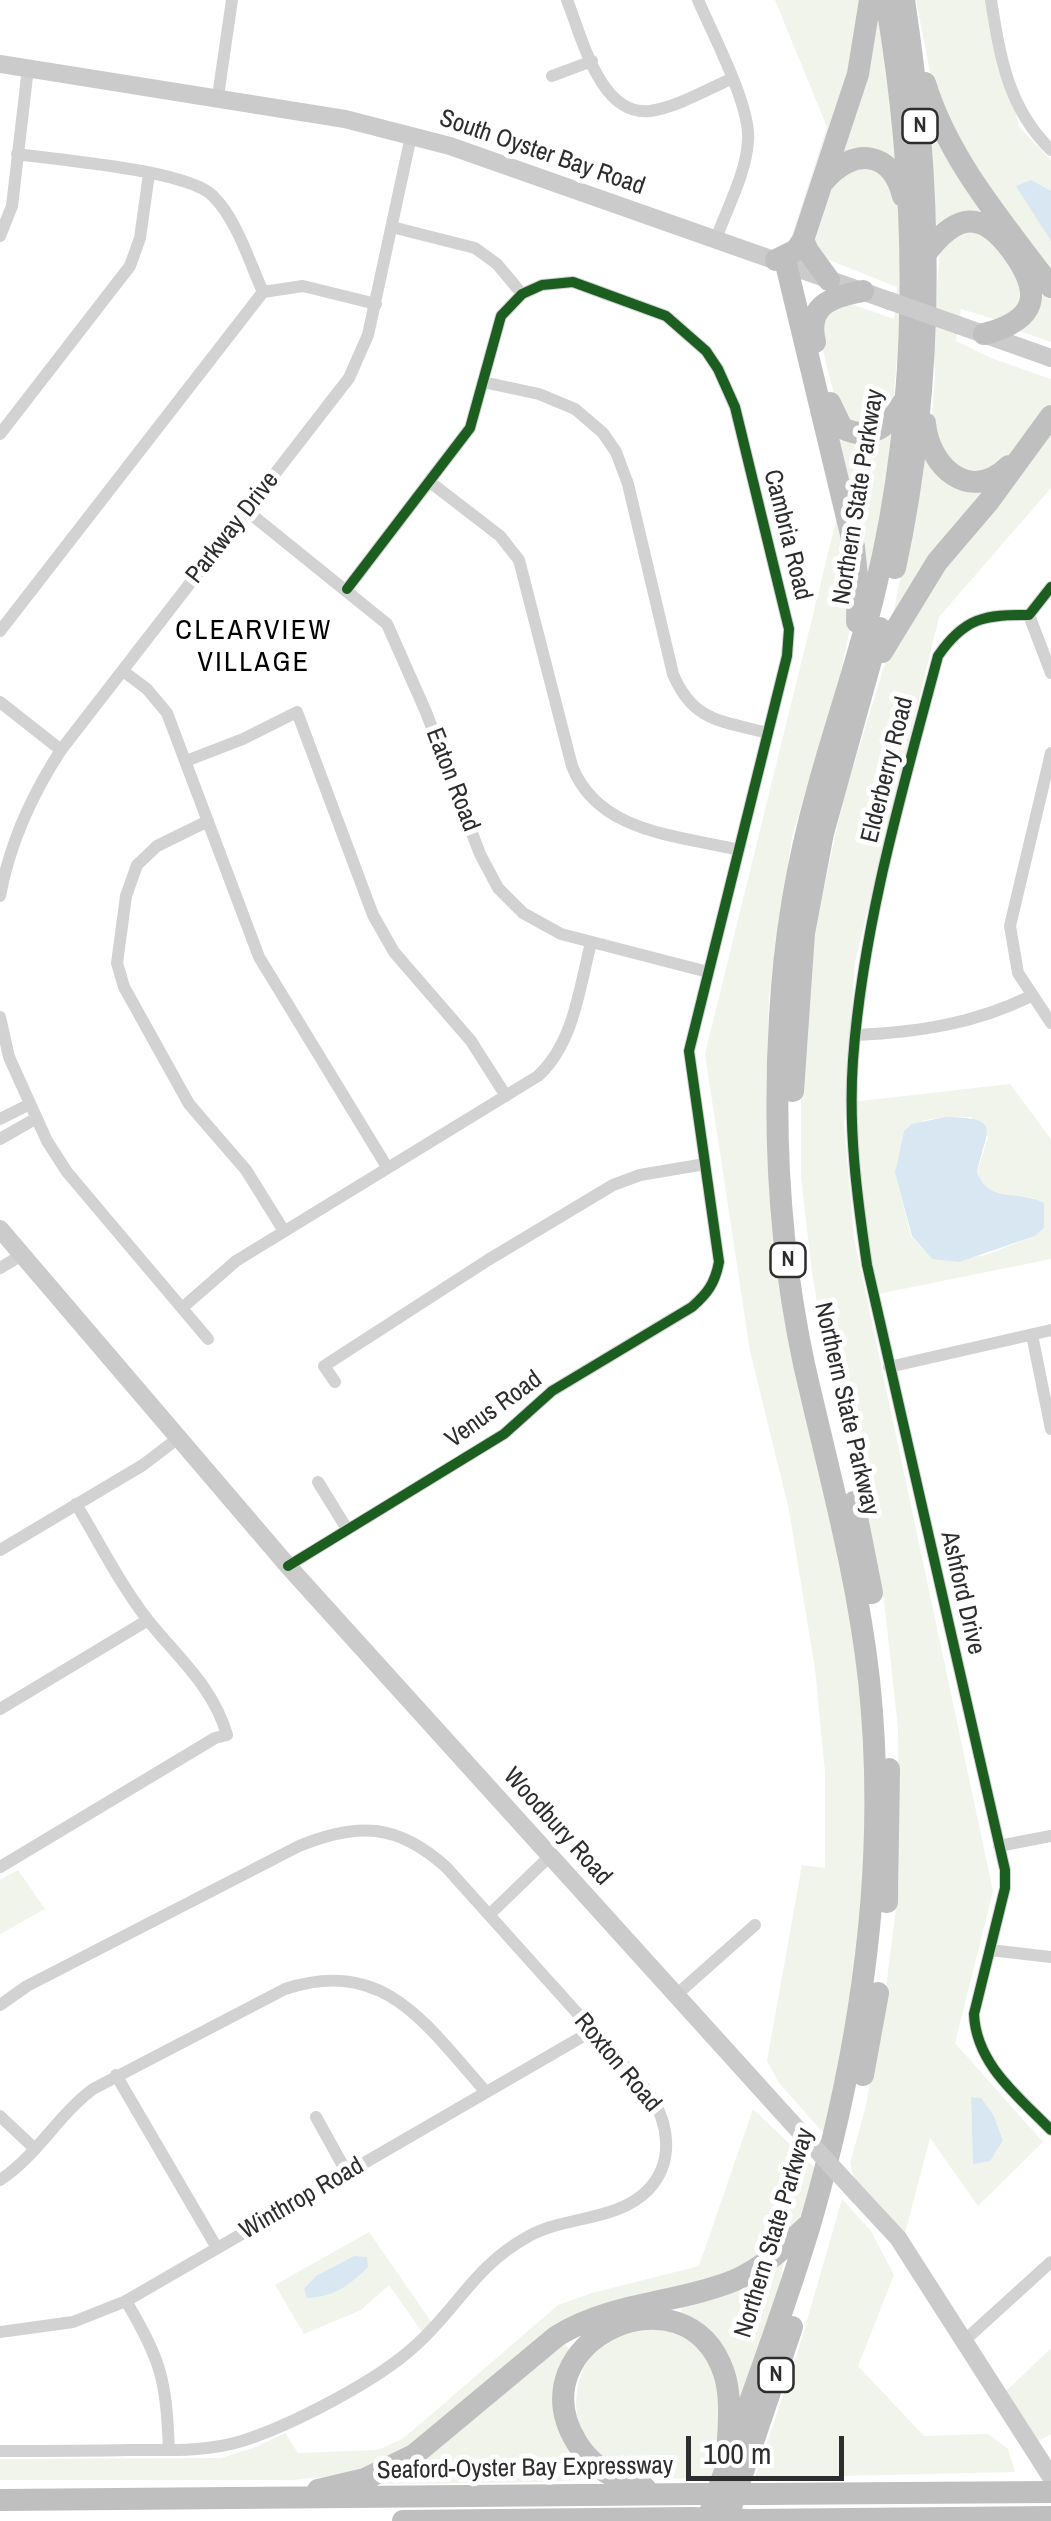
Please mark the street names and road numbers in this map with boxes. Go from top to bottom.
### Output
street label: South Oyster Bay Road [435,104,649,202]
road number: N [902,109,938,143]
street label: Northern State Parkway [827,387,891,607]
street label: Parkway Drive [180,466,286,590]
street label: Cambria Road [756,467,818,603]
street label: Elderberry Road [855,694,921,846]
street label: Eaton Road [419,724,485,836]
road number: N [770,1243,806,1277]
street label: Northern State Parkway [807,1300,885,1518]
street label: Venus Road [440,1365,548,1455]
street label: Ashford Drive [933,1529,991,1657]
street label: Woodbury Road [496,1762,618,1892]
street label: Roxton Road [567,2008,667,2118]
street label: Northern State Parkway [729,2125,821,2341]
street label: Winthrop Road [235,2152,369,2246]
road number: N [758,2358,794,2392]
street label: Seaford-Oyster Bay Expressway [377,2451,673,2487]

